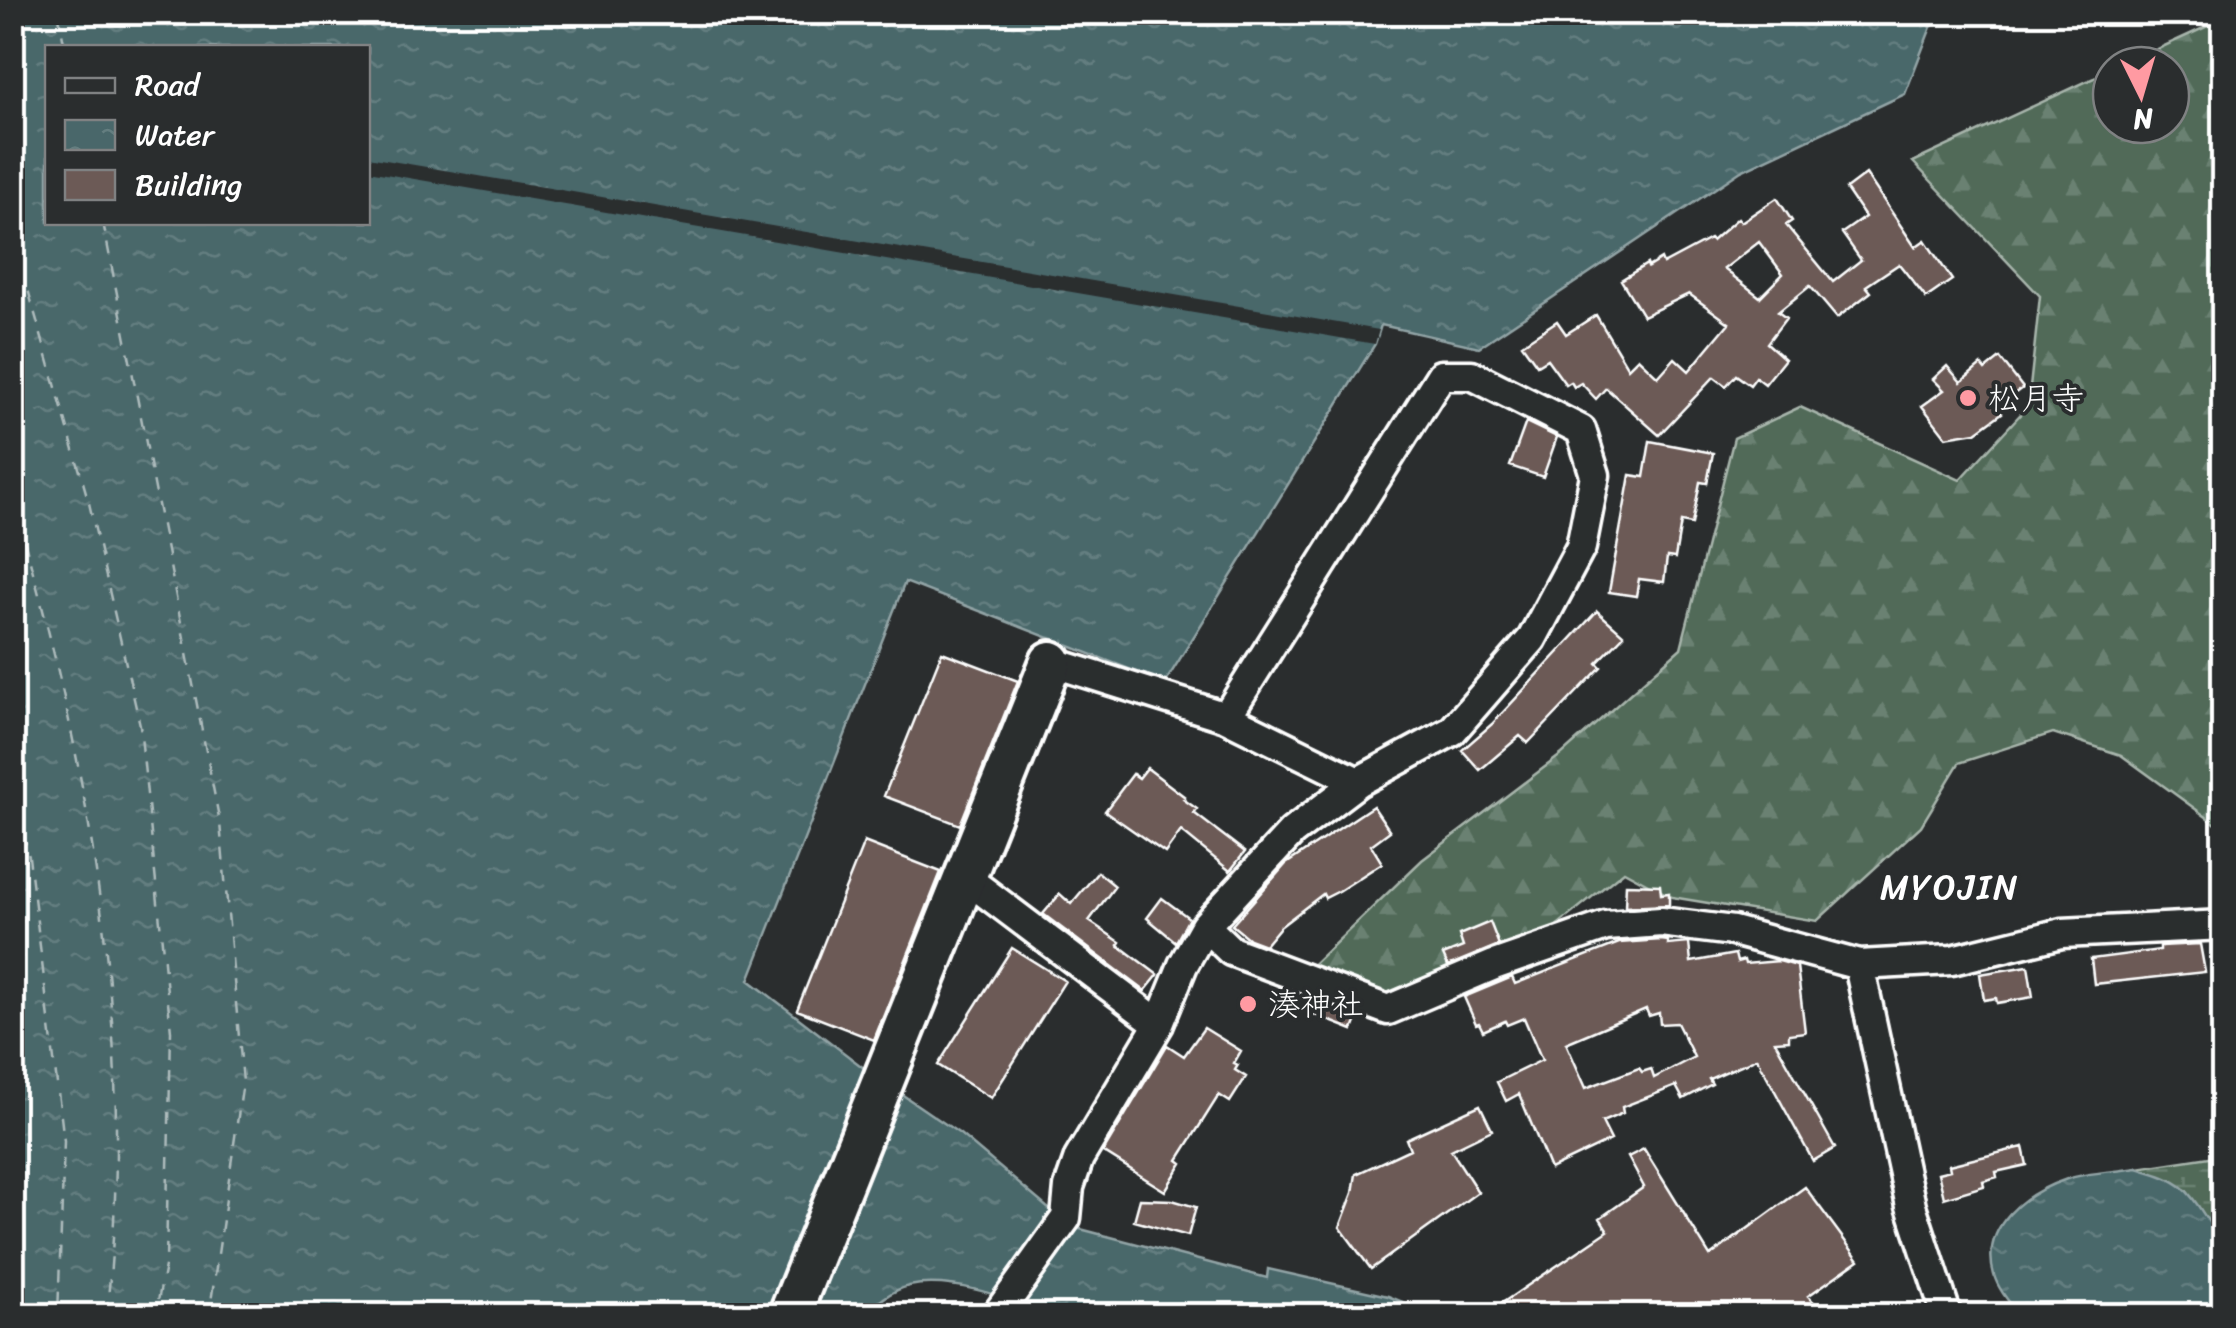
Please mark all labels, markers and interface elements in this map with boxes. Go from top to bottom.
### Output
legend [45,45,370,225]
north arrow [2091,45,2191,145]
text: Road [135,58,202,112]
text: N [2131,94,2156,145]
text: Water [135,108,216,162]
text: Building [135,158,242,212]
place label: 松月寺 [1988,370,2084,427]
marker: 松月寺 [1957,387,1979,409]
district label: MYOJIN [1880,856,2020,918]
place label: 湊神社 [1268,976,1364,1033]
marker: 湊神社 [1237,993,1259,1015]

